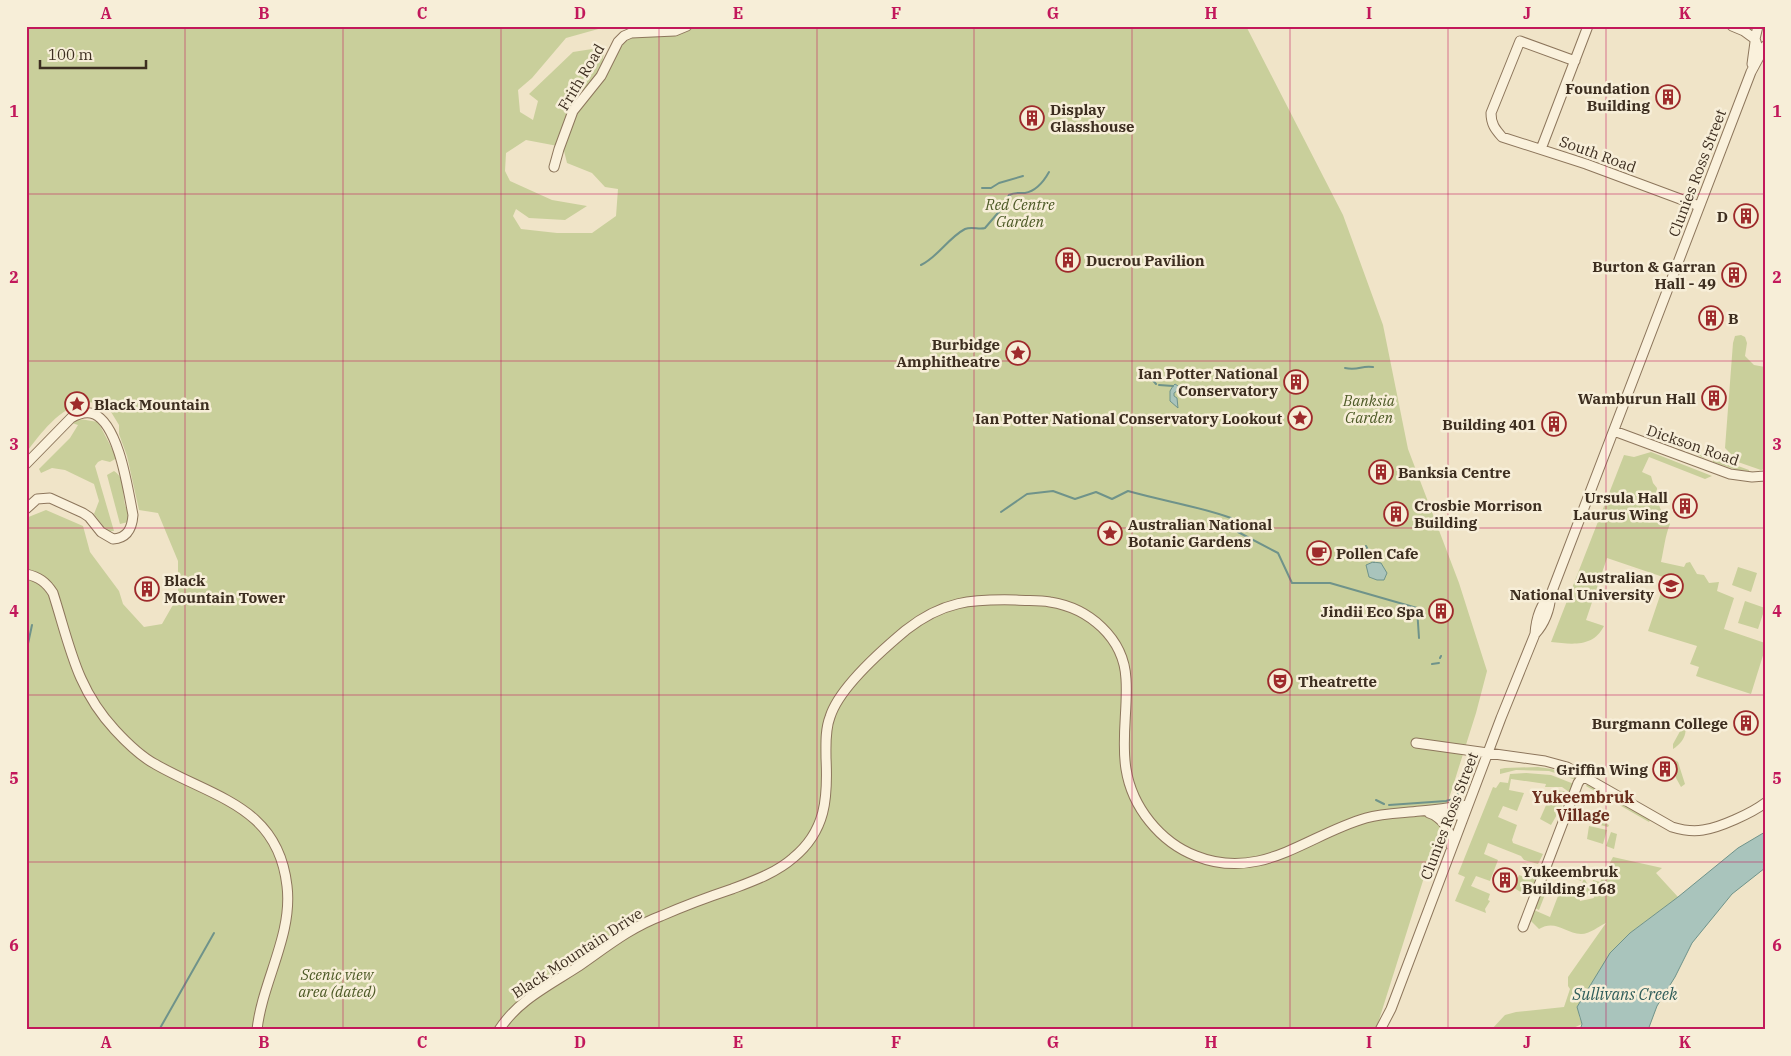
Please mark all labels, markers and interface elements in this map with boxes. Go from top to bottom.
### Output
text: A [100,3,112,23]
text: B [258,3,270,23]
text: C [417,3,427,23]
text: D [574,3,586,23]
text: E [733,3,743,23]
text: F [891,3,901,23]
text: G [1047,3,1059,23]
text: H [1205,3,1218,23]
text: I [1366,3,1372,23]
text: J [1523,3,1531,23]
text: K [1679,3,1692,23]
scale bar [40,38,146,70]
street label: Frith Road [554,40,608,114]
text: 100 m [48,45,93,64]
place label: Foundation Building [1565,79,1650,115]
building icon: Foundation Building [1655,84,1681,110]
place label: Display Glasshouse [1050,100,1135,136]
text: 1 [9,101,19,121]
text: 1 [1772,101,1782,121]
building icon: Display Glasshouse [1019,105,1045,131]
street label: Clunies Ross Street [1664,107,1730,239]
street label: South Road [1557,131,1639,177]
park label: Red Centre Garden [984,195,1055,231]
building icon: D [1733,203,1759,229]
place label: D [1717,207,1728,226]
building icon: Ducrou Pavilion [1055,247,1081,273]
place label: Ducrou Pavilion [1086,251,1205,270]
place label: Burton & Garran Hall - 49 [1592,257,1716,293]
building icon: Burton & Garran Hall - 49 [1721,262,1747,288]
text: 2 [9,267,19,287]
text: 2 [1772,267,1782,287]
building icon: B [1698,305,1724,331]
place label: B [1728,309,1739,328]
place label: Burbidge Amphitheatre [897,335,1000,371]
place icon: Burbidge Amphitheatre [1005,340,1031,366]
place label: Ian Potter National Conservatory [1138,364,1278,400]
building icon: Ian Potter National Conservatory [1283,369,1309,395]
building icon: Wamburun Hall [1701,385,1727,411]
place label: Wamburun Hall [1578,389,1696,408]
place icon: Black Mountain [64,391,90,417]
park label: Banksia Garden [1342,391,1396,427]
place label: Black Mountain [94,395,210,414]
place icon: Ian Potter National Conservatory Lookout [1287,405,1313,431]
place label: Ian Potter National Conservatory Lookout [975,409,1282,428]
building icon: Building 401 [1541,411,1567,437]
place label: Building 401 [1442,415,1536,434]
street label: Dickson Road [1644,420,1742,470]
text: 3 [9,434,19,454]
text: 3 [1772,434,1782,454]
building icon: Banksia Centre [1368,459,1394,485]
place label: Banksia Centre [1398,463,1511,482]
place label: Ursula Hall Laurus Wing [1573,488,1668,524]
building icon: Ursula Hall Laurus Wing [1672,493,1698,519]
place label: Crosbie Morrison Building [1414,496,1542,532]
building icon: Crosbie Morrison Building [1383,501,1409,527]
place label: Australian National Botanic Gardens [1128,515,1272,551]
place icon: Australian National Botanic Gardens [1097,520,1123,546]
cafe icon: Pollen Cafe [1306,540,1332,566]
place label: Pollen Cafe [1336,544,1419,563]
place label: Australian National University [1510,568,1654,604]
place label: Black Mountain Tower [164,571,286,607]
school or university icon: Australian National University [1658,573,1684,599]
building icon: Black Mountain Tower [134,576,160,602]
building icon: Jindii Eco Spa [1428,598,1454,624]
text: 4 [9,601,19,621]
text: 4 [1772,601,1782,621]
place label: Jindii Eco Spa [1321,602,1424,621]
theatre icon: Theatrette [1267,668,1293,694]
place label: Theatrette [1298,672,1377,691]
building icon: Burgmann College [1733,710,1759,736]
place label: Burgmann College [1592,714,1728,733]
street label: Clunies Ross Street [1416,750,1482,882]
building icon: Griffin Wing [1652,756,1678,782]
place label: Griffin Wing [1556,760,1648,779]
text: 5 [9,768,19,788]
text: 5 [1772,768,1782,788]
district label: Yukeembruk Village [1532,787,1634,825]
place label: Yukeembruk Building 168 [1522,862,1619,898]
building icon: Yukeembruk Building 168 [1492,867,1518,893]
street label: Black Mountain Drive [508,904,646,1002]
text: 6 [9,935,19,955]
text: 6 [1772,935,1782,955]
park label: Scenic view area (dated) [298,965,376,1001]
water label: Sullivans Creek [1572,984,1678,1004]
text: A [100,1032,112,1052]
text: B [258,1032,270,1052]
text: C [417,1032,427,1052]
text: D [574,1032,586,1052]
text: E [733,1032,743,1052]
text: F [891,1032,901,1052]
text: G [1047,1032,1059,1052]
text: H [1205,1032,1218,1052]
text: I [1366,1032,1372,1052]
text: J [1523,1032,1531,1052]
text: K [1679,1032,1692,1052]

